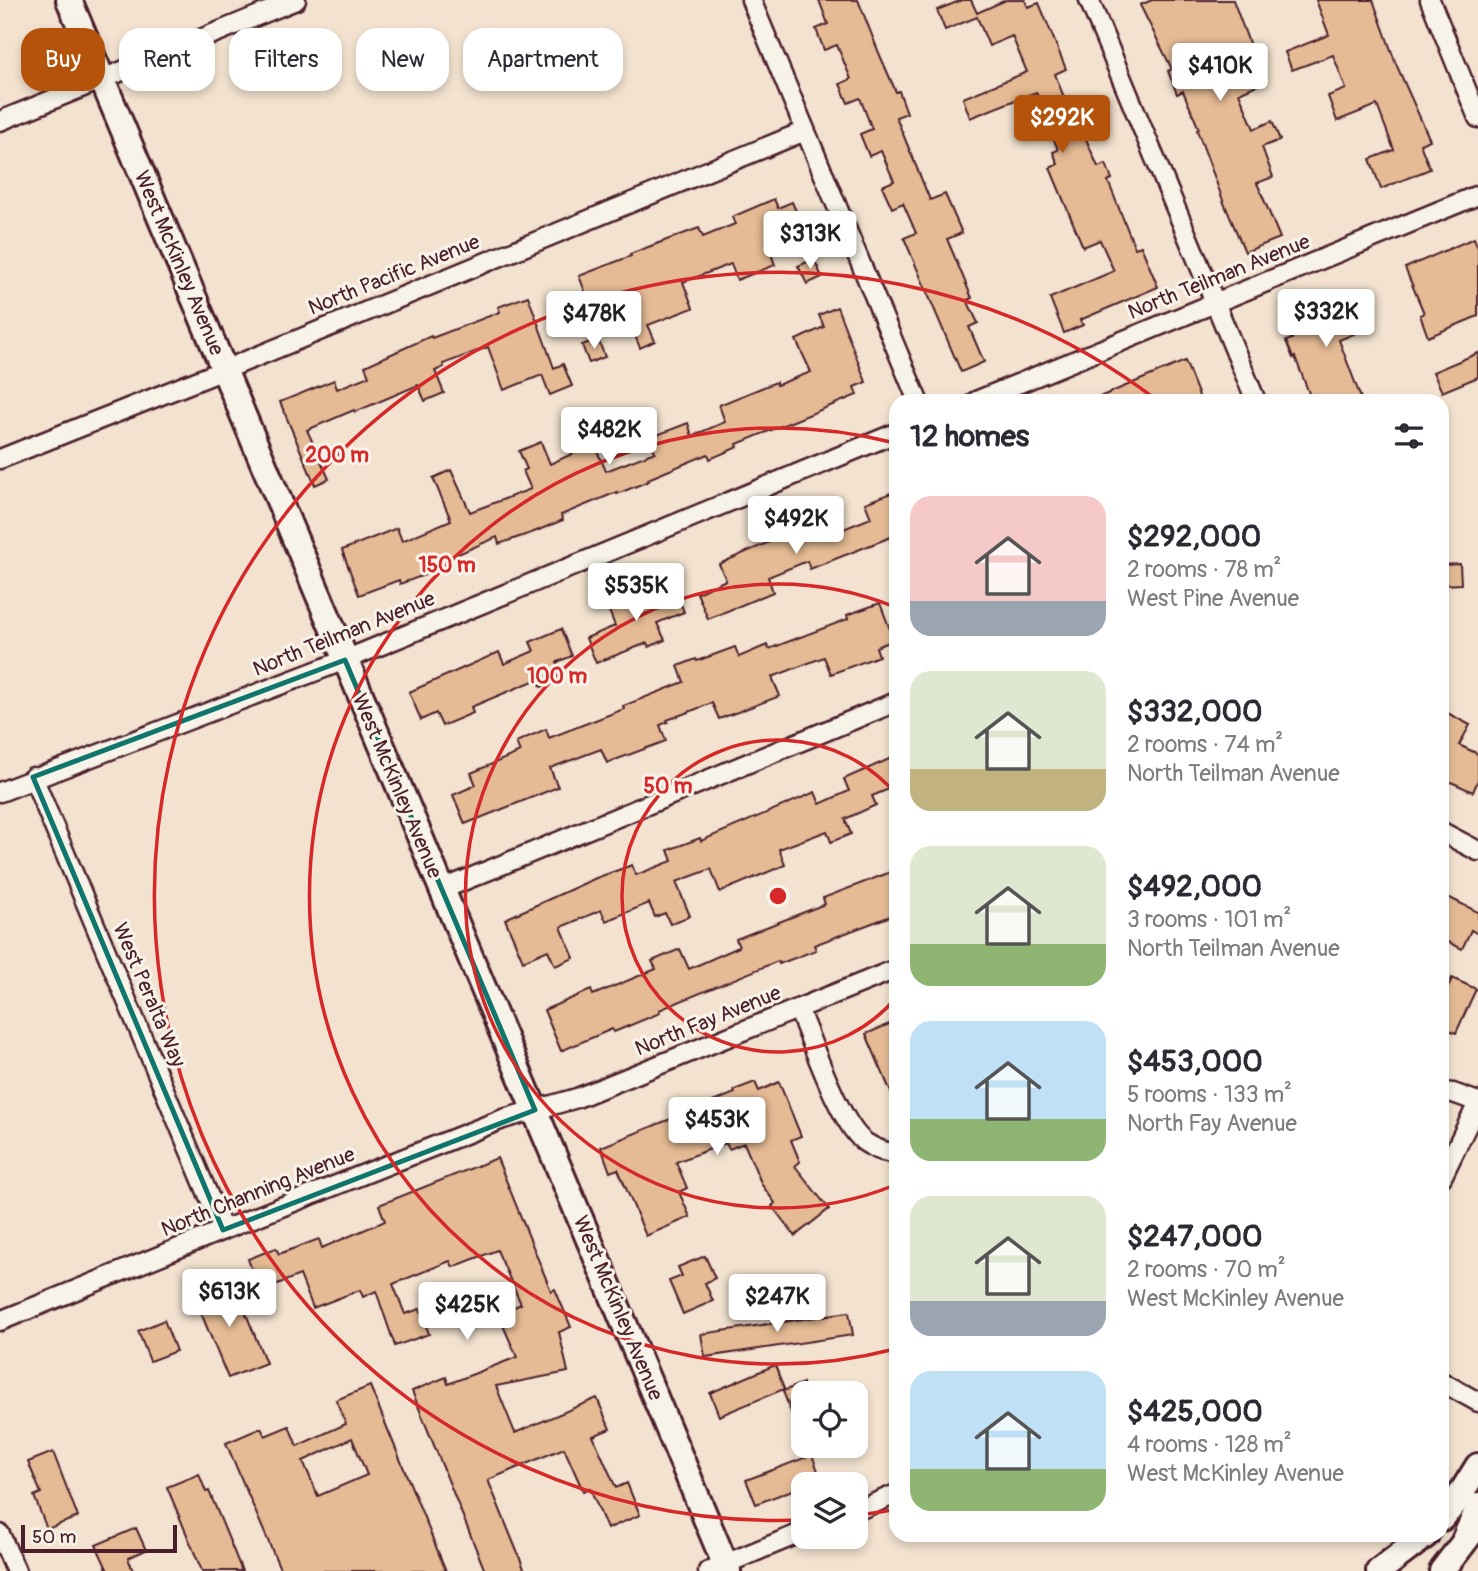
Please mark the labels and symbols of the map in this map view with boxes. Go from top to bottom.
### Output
pin: $410K [1171,43,1269,103]
pin: $292K [1013,96,1111,155]
street label: West McKinley Avenue [128,167,230,360]
pin: $313K [761,212,859,271]
street label: North Pacific Avenue [304,228,484,322]
street label: North Teilman Avenue [1124,228,1315,326]
pin: $332K [1277,290,1375,349]
pin: $478K [545,292,643,351]
pin: $482K [560,407,658,467]
text: 200 m [305,442,369,469]
pin: $492K [747,496,845,556]
text: 150 m [418,552,476,579]
pin: $535K [587,564,685,623]
street label: North Teilman Avenue [249,585,440,683]
text: 100 m [527,663,587,690]
street label: West McKinley Avenue [346,690,448,883]
text: 50 m [644,773,693,800]
centre of rings [766,884,790,908]
street label: West Peralta Way [106,919,192,1071]
street label: North Fay Avenue [631,979,786,1063]
pin: $453K [668,1098,766,1157]
street label: North Channing Avenue [157,1141,359,1243]
street label: West McKinley Avenue [567,1212,669,1405]
pin: $613K [180,1270,278,1329]
pin: $247K [728,1274,826,1334]
pin: $425K [418,1282,516,1342]
scale bar [21,1522,177,1554]

